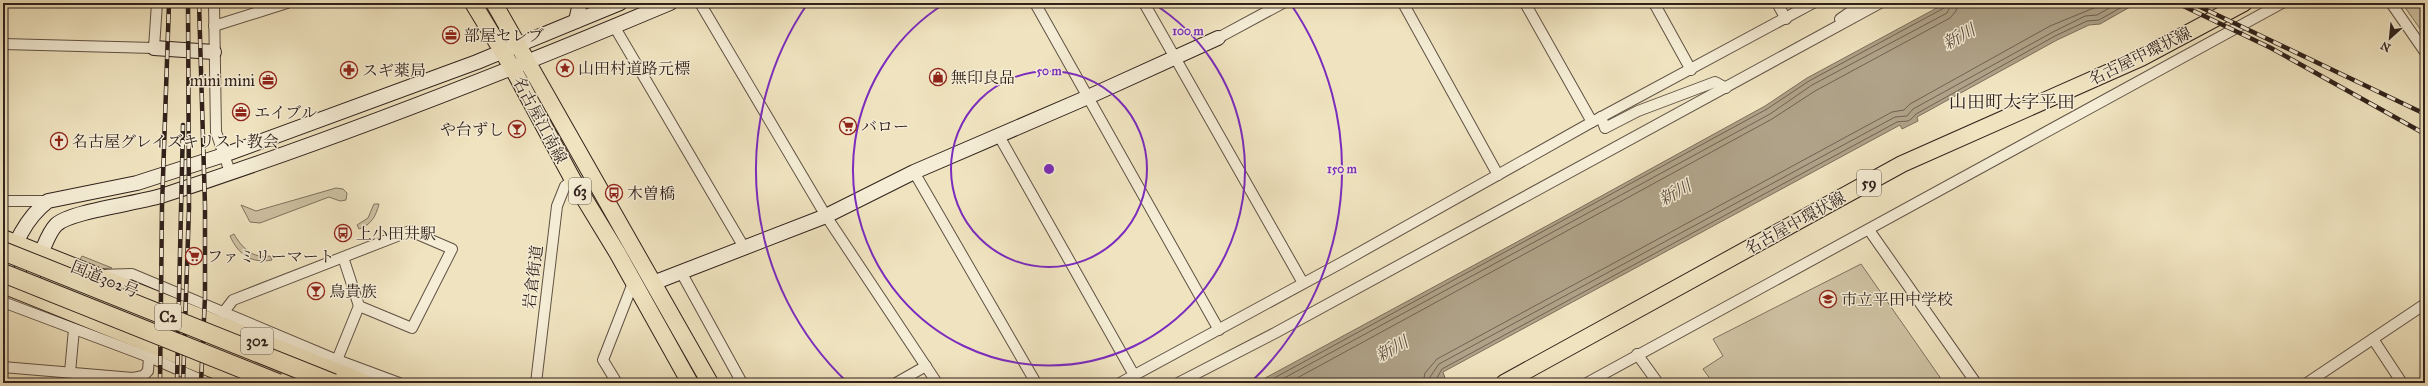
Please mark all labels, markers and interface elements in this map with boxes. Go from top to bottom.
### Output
north arrow [2370,18,2410,58]
water label: 新川 [1939,19,1981,54]
street label: 名古屋中環状線 [2085,23,2195,89]
text: 100 m [1172,24,1205,38]
office icon: 部屋セレブ [441,25,461,45]
place label: 部屋セレブ [464,26,544,45]
text: N [2378,38,2393,54]
place icon: 山田村道路元標 [555,58,575,78]
place label: 山田村道路元標 [578,59,690,78]
pharmacy icon: スギ薬局 [339,60,359,80]
place label: スギ薬局 [362,61,426,80]
text: 50 m [1036,64,1063,78]
shop icon: 無印良品 [928,67,948,87]
place label: 無印良品 [951,68,1015,87]
office icon: mini mini [258,70,278,90]
place label: mini mini [190,71,256,90]
street label: 名古屋江南線 [509,73,571,167]
district label: 山田町大字平田 [1949,91,2075,113]
office icon: エイブル [231,102,251,122]
place label: エイブル [254,103,317,122]
supermarket icon: バロー [838,116,858,136]
place label: バロー [861,117,909,136]
bar icon: や台ずし [507,119,527,139]
place label: や台ずし [440,120,504,139]
church icon: 名古屋グレイズキリスト教会 [49,131,69,151]
place label: 名古屋グレイズキリスト教会 [72,132,279,151]
centre of rings [1042,162,1056,176]
text: 150 m [1327,162,1358,176]
road number: 59 [1857,170,1881,196]
water label: 新川 [1655,175,1697,210]
road number: 63 [569,178,591,204]
bus stop icon: 木曽橋 [604,183,624,203]
place label: 木曽橋 [627,184,675,203]
street label: 名古屋中環状線 [1741,188,1849,258]
bus stop icon: 上小田井駅 [333,223,353,243]
place label: 上小田井駅 [356,224,436,243]
street label: 岩倉街道 [520,244,546,310]
supermarket icon: ファミリーマート [184,246,204,266]
place label: ファミリーマート [207,247,335,266]
street label: 国道302号 [68,257,142,301]
bar icon: 鳥貴族 [306,281,326,301]
place label: 鳥貴族 [329,282,377,301]
school or university icon: 市立平田中学校 [1818,289,1838,309]
place label: 市立平田中学校 [1841,290,1953,309]
road number: C2 [155,304,181,330]
road number: 302 [241,328,273,354]
water label: 新川 [1372,331,1414,366]

